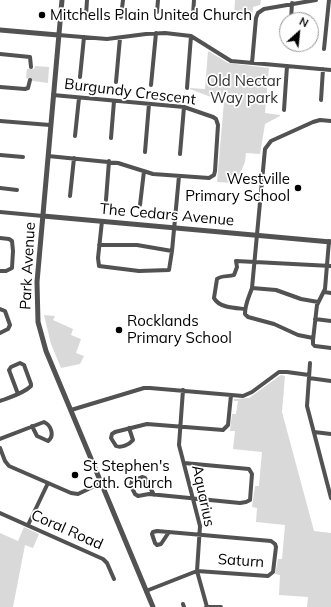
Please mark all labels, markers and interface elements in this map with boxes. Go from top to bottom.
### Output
place label: Mitchells Plain United Church [50,6,252,24]
marker: Mitchells Plain United Church [37,10,47,20]
north arrow [279,12,319,52]
text: N [297,14,311,30]
park label: Old Nectar Way park [207,72,281,107]
street label: Burgundy Crescent [63,75,197,109]
place label: Westville Primary School [185,170,290,205]
marker: Westville Primary School [293,183,303,193]
street label: The Cedars Avenue [99,200,235,230]
street label: Park Avenue [17,222,39,310]
place label: Rocklands Primary School [127,312,232,347]
marker: Rocklands Primary School [114,325,124,335]
place label: St Stephen's Cath. Church [83,457,173,492]
street label: Aquarius [188,463,218,529]
marker: St Stephen's Cath. Church [70,470,80,480]
street label: Coral Road [28,506,106,554]
street label: Saturn [217,550,265,572]

